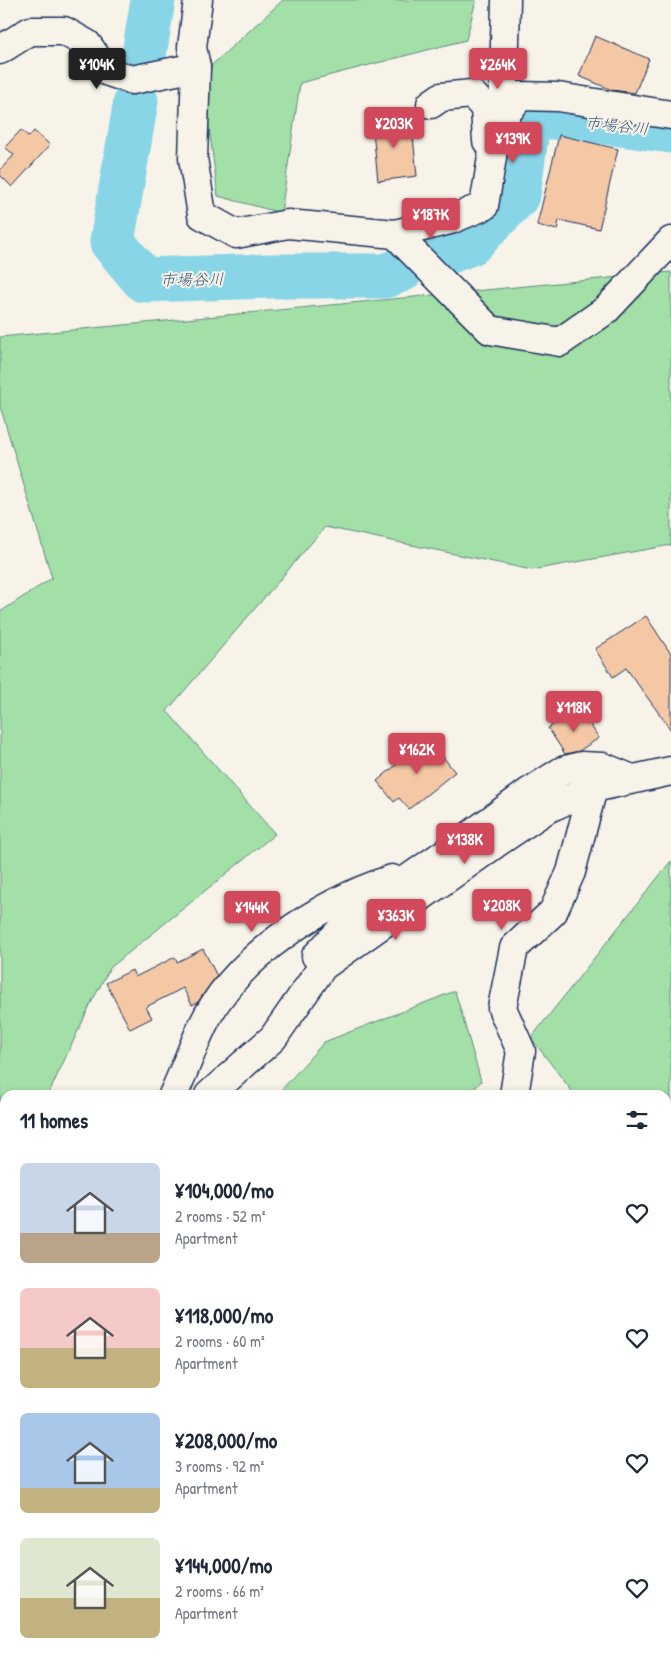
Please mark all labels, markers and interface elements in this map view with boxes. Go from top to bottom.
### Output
pin: ¥104K [62,48,132,90]
pin: ¥264K [463,48,533,90]
text: ¥104K [80,53,114,75]
text: ¥264K [480,53,516,75]
pin: ¥203K [359,106,429,149]
water label: 市場谷川 [584,111,650,139]
text: ¥203K [375,112,413,134]
pin: ¥139K [478,121,548,164]
text: ¥139K [496,127,530,149]
pin: ¥187K [396,198,466,240]
text: ¥187K [413,203,449,225]
water label: 市場谷川 [160,267,224,291]
pin: ¥118K [539,690,609,733]
text: ¥118K [557,696,591,718]
pin: ¥162K [382,732,452,775]
text: ¥162K [399,738,435,760]
pin: ¥138K [430,822,500,865]
text: ¥138K [447,828,483,850]
pin: ¥208K [467,888,537,931]
pin: ¥144K [217,890,287,933]
text: ¥208K [483,894,521,916]
text: ¥144K [235,896,269,918]
pin: ¥363K [361,898,431,941]
text: ¥363K [378,904,414,926]
text: 11 homes [20,1106,88,1135]
icon: filters [623,1106,651,1134]
text: ¥104,000/mo [175,1176,274,1205]
icon: home [60,1183,120,1243]
icon: heart [623,1199,651,1227]
text: 2 rooms · 52 m² [175,1205,265,1227]
text: Apartment [175,1227,238,1249]
text: ¥118,000/mo [175,1301,273,1330]
icon: home [60,1308,120,1368]
icon: heart [623,1324,651,1352]
text: 2 rooms · 60 m² [175,1330,265,1352]
text: Apartment [175,1352,238,1374]
text: ¥208,000/mo [175,1426,277,1455]
icon: home [60,1433,120,1493]
icon: heart [623,1449,651,1477]
text: 3 rooms · 92 m² [175,1455,264,1477]
text: Apartment [175,1477,238,1499]
text: ¥144,000/mo [175,1551,272,1580]
icon: home [60,1558,120,1618]
icon: heart [623,1574,651,1602]
text: 2 rooms · 66 m² [175,1580,264,1602]
text: Apartment [175,1602,238,1624]

